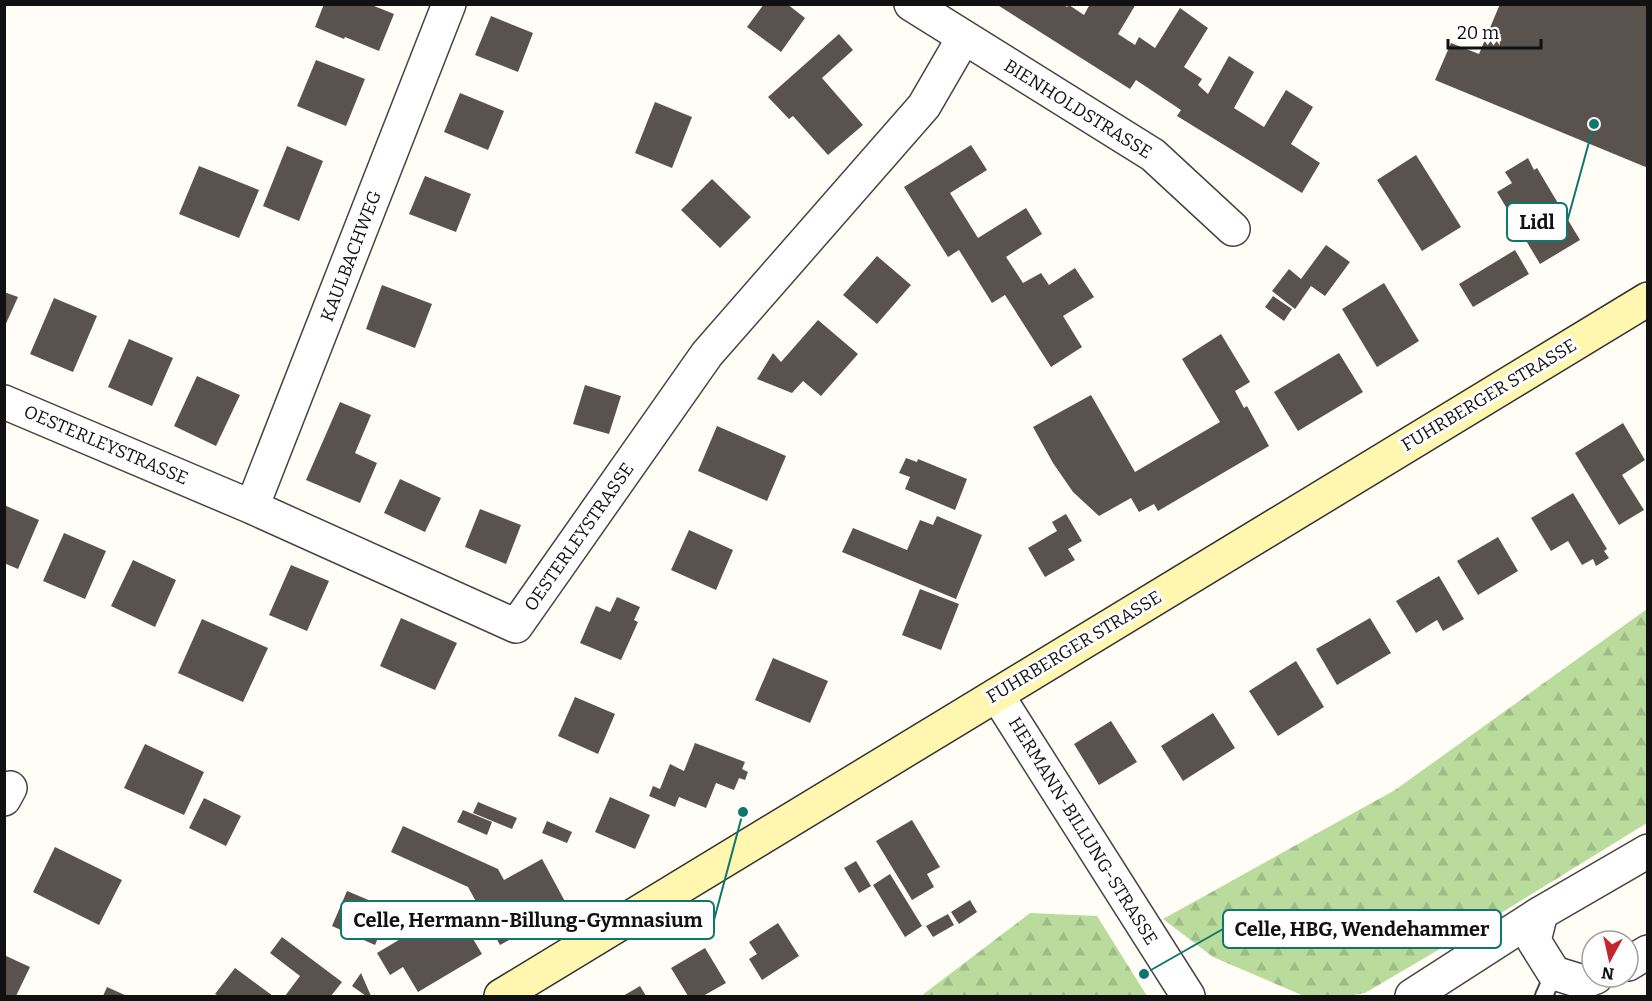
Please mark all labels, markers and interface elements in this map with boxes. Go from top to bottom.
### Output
scale bar [1448,12,1541,50]
text: 20 m [1457,22,1499,44]
street label: BIENHOLDSTRASSE [1000,55,1156,163]
street label: KAULBACHWEG [316,188,386,324]
callout: Lidl [1507,203,1567,241]
text: Lidl [1519,210,1555,234]
street label: FUHRBERGER STRASSE [1398,334,1580,456]
street label: OESTERLEYSTRASSE [21,400,191,490]
street label: OESTERLEYSTRASSE [519,459,639,615]
street label: FUHRBERGER STRASSE [983,586,1165,708]
street label: HERMANN-BILLUNG-STRASSE [1004,713,1162,949]
callout: Celle, Hermann-Billung-Gymnasium [341,901,714,939]
text: Celle, Hermann-Billung-Gymnasium [353,908,703,932]
callout: Celle, HBG, Wendehammer [1223,910,1501,948]
text: Celle, HBG, Wendehammer [1235,917,1490,941]
north arrow [1580,929,1640,989]
text: N [1601,963,1615,984]

